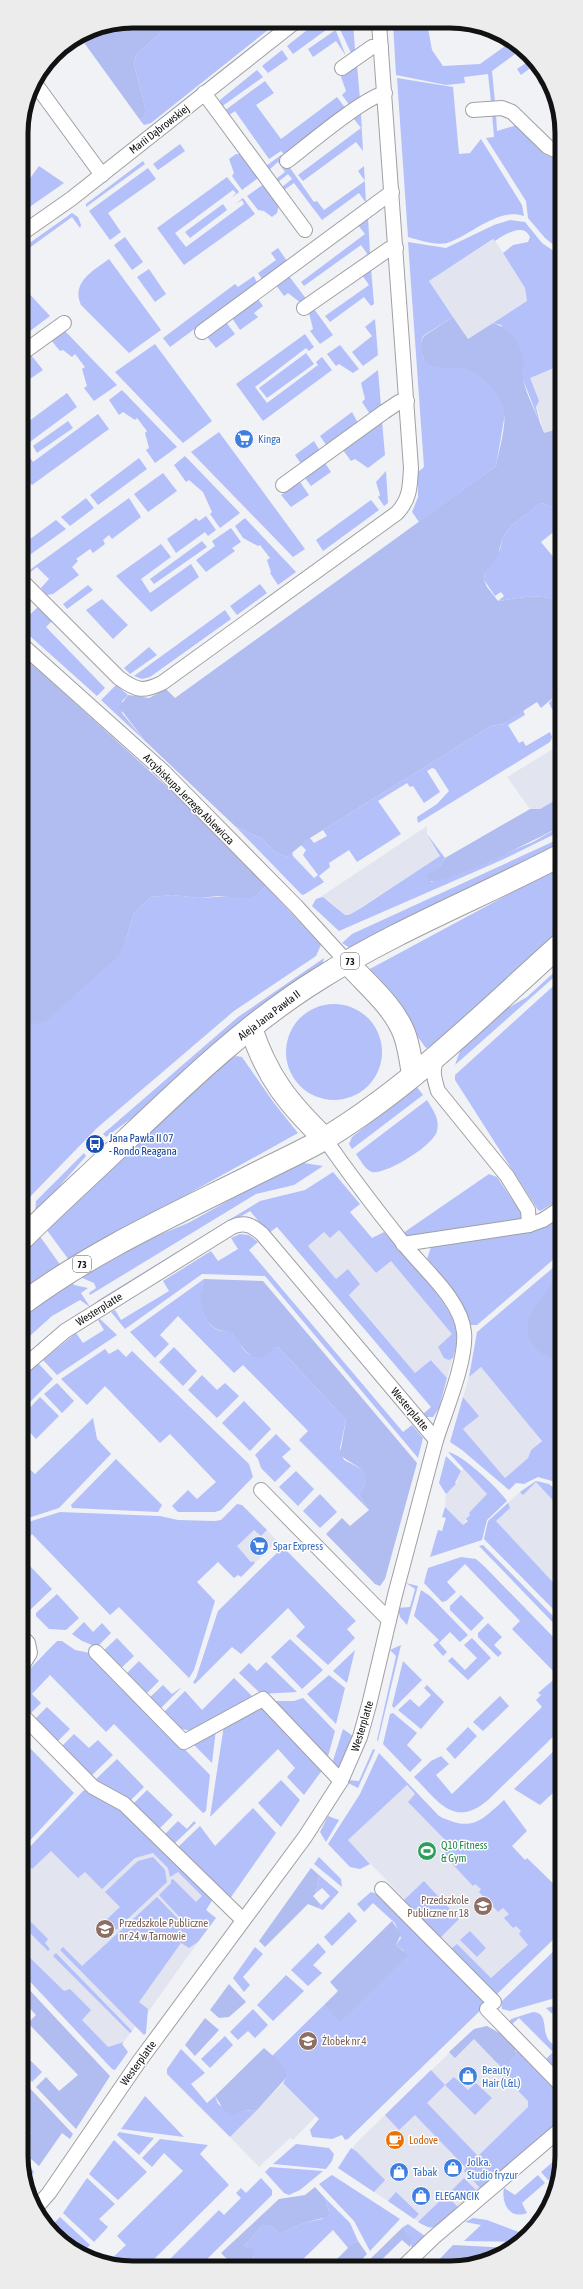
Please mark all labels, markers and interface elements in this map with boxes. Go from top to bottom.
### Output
street label: Marii Dąbrowskiej [127,102,191,156]
supermarket icon: Kinga [233,428,255,450]
place label: Kinga [258,433,281,445]
street label: Arcybiskupa Jerzego Ablewicza [141,751,237,847]
road number: 73 [341,953,359,969]
street label: Aleja Jana Pawła II [235,988,303,1042]
place label: Jana Pawła II 07 - Rondo Reagana [109,1132,177,1157]
bus stop icon: Jana Pawła II 07 - Rondo Reagana [84,1133,106,1155]
road number: 73 [73,1256,91,1272]
street label: Westerplatte [74,1290,124,1328]
street label: Westerplatte [389,1385,431,1433]
supermarket icon: Spar Express [248,1535,270,1557]
place label: Spar Express [273,1540,323,1552]
street label: Westerplatte [349,1699,375,1753]
place label: Q10 Fitness & Gym [441,1839,488,1864]
sports icon: Q10 Fitness & Gym [416,1840,438,1862]
place label: Przedszkole Publiczne nr 18 [407,1894,469,1919]
school or university icon: Przedszkole Publiczne nr 18 [472,1895,494,1917]
place label: Przedszkole Publiczne nr 24 w Tarnowie [119,1917,208,1942]
school or university icon: Przedszkole Publiczne nr 24 w Tarnowie [94,1918,116,1940]
school or university icon: Żłobek nr 4 [297,2030,319,2052]
place label: Żłobek nr 4 [322,2035,367,2047]
street label: Westerplatte [118,2038,158,2088]
place label: Beauty Hair (L&L) [482,2064,521,2089]
shop icon: Beauty Hair (L&L) [457,2065,479,2087]
cafe icon: Lodove [384,2129,406,2151]
place label: Lodove [409,2134,438,2146]
place label: Jolka. Studio fryzur [467,2156,519,2181]
shop icon: Jolka. Studio fryzur [442,2157,464,2179]
shop icon: Tabak [388,2161,410,2183]
place label: Tabak [413,2166,438,2178]
shop icon: ELEGANCIK [410,2185,432,2207]
place label: ELEGANCIK [435,2190,480,2202]

